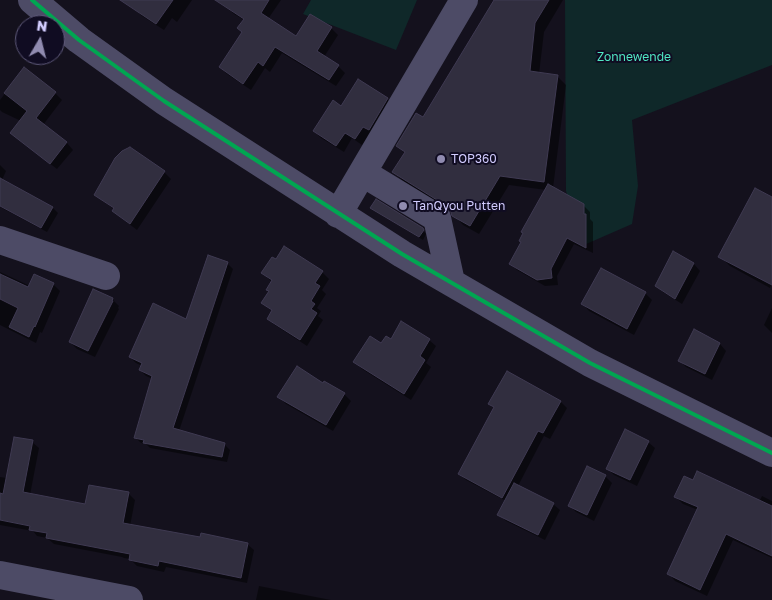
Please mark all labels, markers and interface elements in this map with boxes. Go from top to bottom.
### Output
north arrow [15,15,65,65]
text: N [36,16,48,35]
park label: Zonnewende [597,50,671,64]
place label: TOP360 [451,152,497,166]
marker: TOP360 [435,153,447,165]
place label: TanQyou Putten [413,199,505,213]
marker: TanQyou Putten [397,200,409,212]

